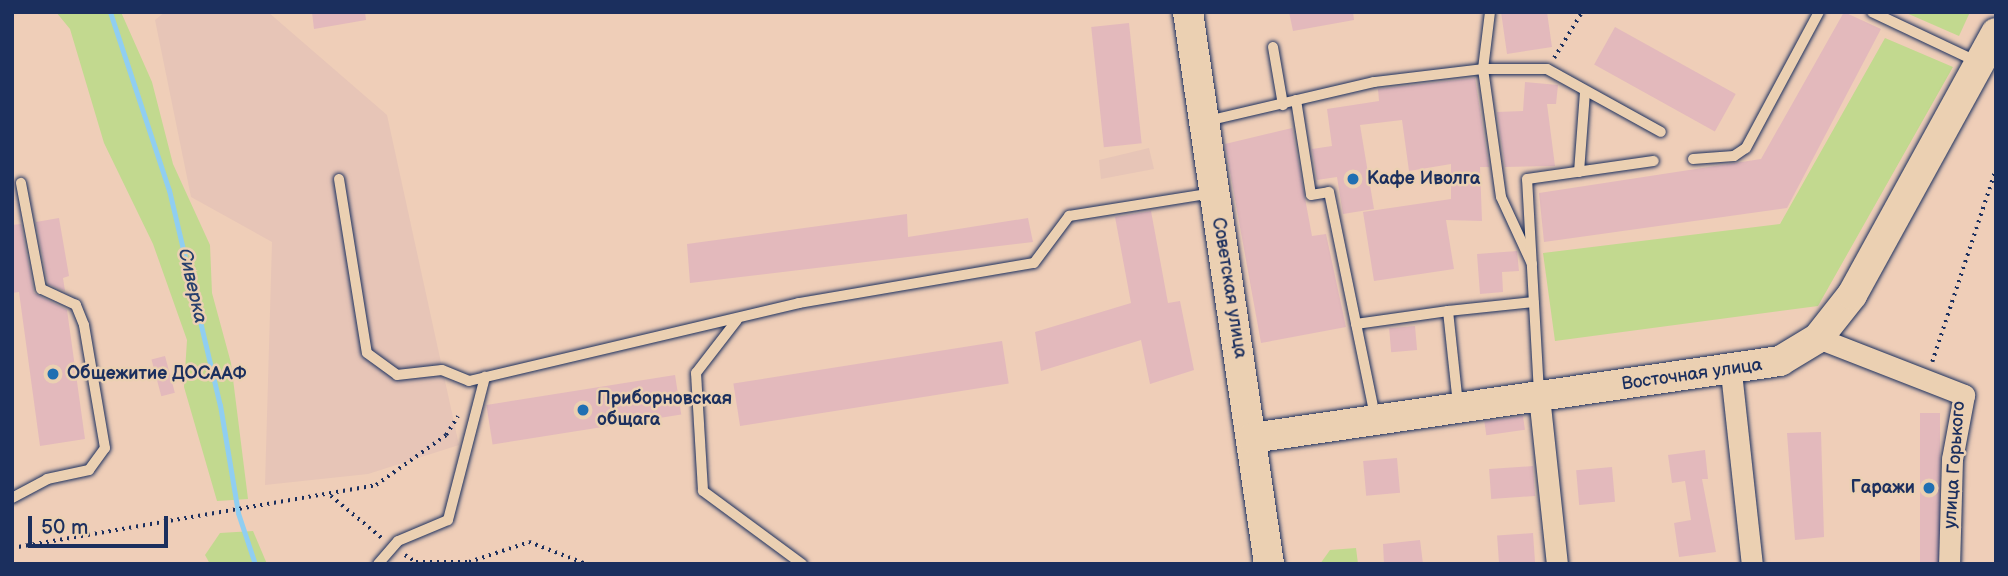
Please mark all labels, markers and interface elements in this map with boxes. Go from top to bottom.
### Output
place label: Кафе Иволга [1367,168,1480,190]
marker: Кафе Иволга [1345,171,1361,187]
street label: Советская улица [1207,216,1251,360]
water label: Сиверка [172,246,212,326]
street label: Восточная улица [1620,354,1764,396]
place label: Общежитие ДОСААФ [67,363,246,385]
marker: Общежитие ДОСААФ [45,366,61,382]
place label: Приборновская общага [597,389,732,432]
street label: улица Горького [1940,401,1970,529]
marker: Приборновская общага [575,402,591,418]
place label: Гаражи [1851,477,1915,499]
marker: Гаражи [1921,480,1937,496]
scale bar [32,503,172,546]
text: 50 m [41,515,88,540]

